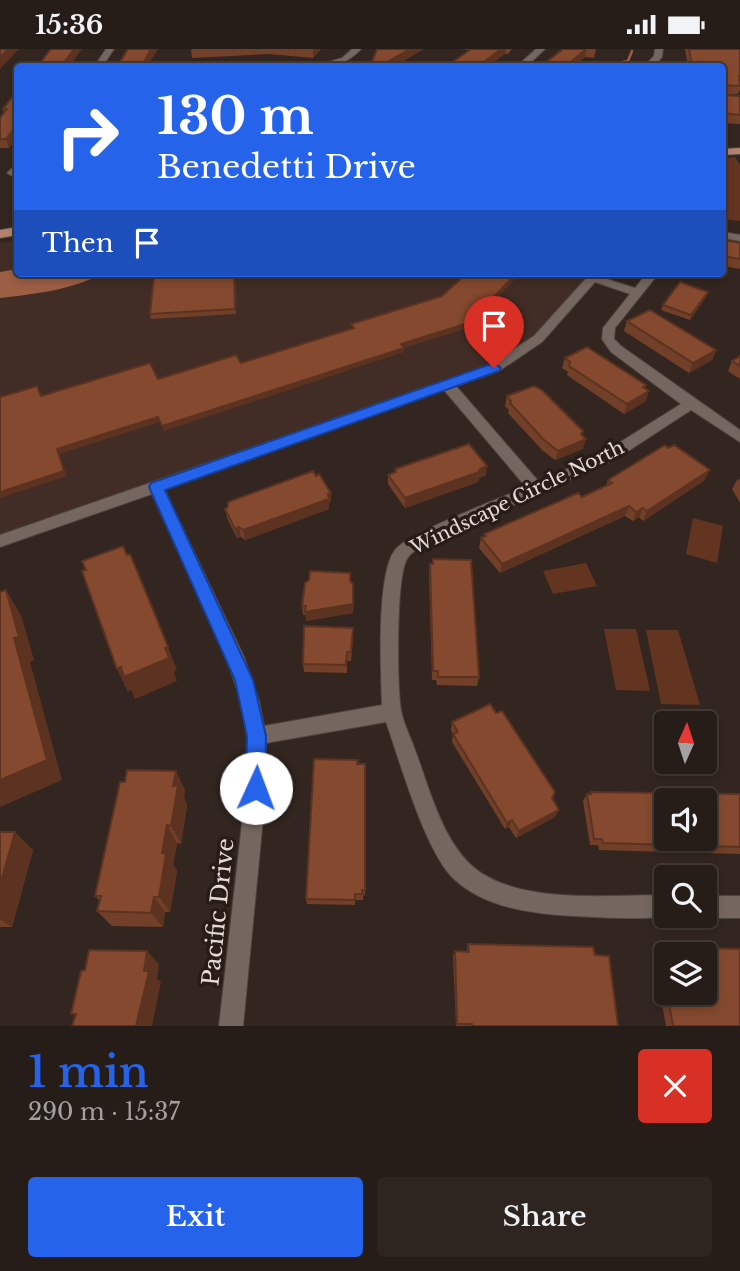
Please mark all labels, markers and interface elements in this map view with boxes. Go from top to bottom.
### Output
text: 15:36 [35,9,103,41]
text: 130 m [157,86,314,147]
icon: right [42,91,133,182]
text: Benedetti Drive [157,147,416,187]
icon: arrive [128,224,166,262]
text: Then [42,227,114,259]
pin [464,296,524,368]
icon: arrive [475,307,513,345]
street label: Windscape Circle North [406,436,628,560]
north arrow [654,711,718,773]
map controls [654,711,717,1005]
position arrow [219,751,293,825]
button: sound [654,788,717,851]
street label: Pacific Drive [196,837,240,987]
button: search [654,865,717,928]
button: layers [654,942,717,1005]
text: 1 min [28,1046,149,1098]
button: close [638,1049,712,1123]
text: 290 m · 15:37 [28,1098,180,1126]
button: Exit [28,1177,363,1257]
button: Share [377,1177,712,1257]

